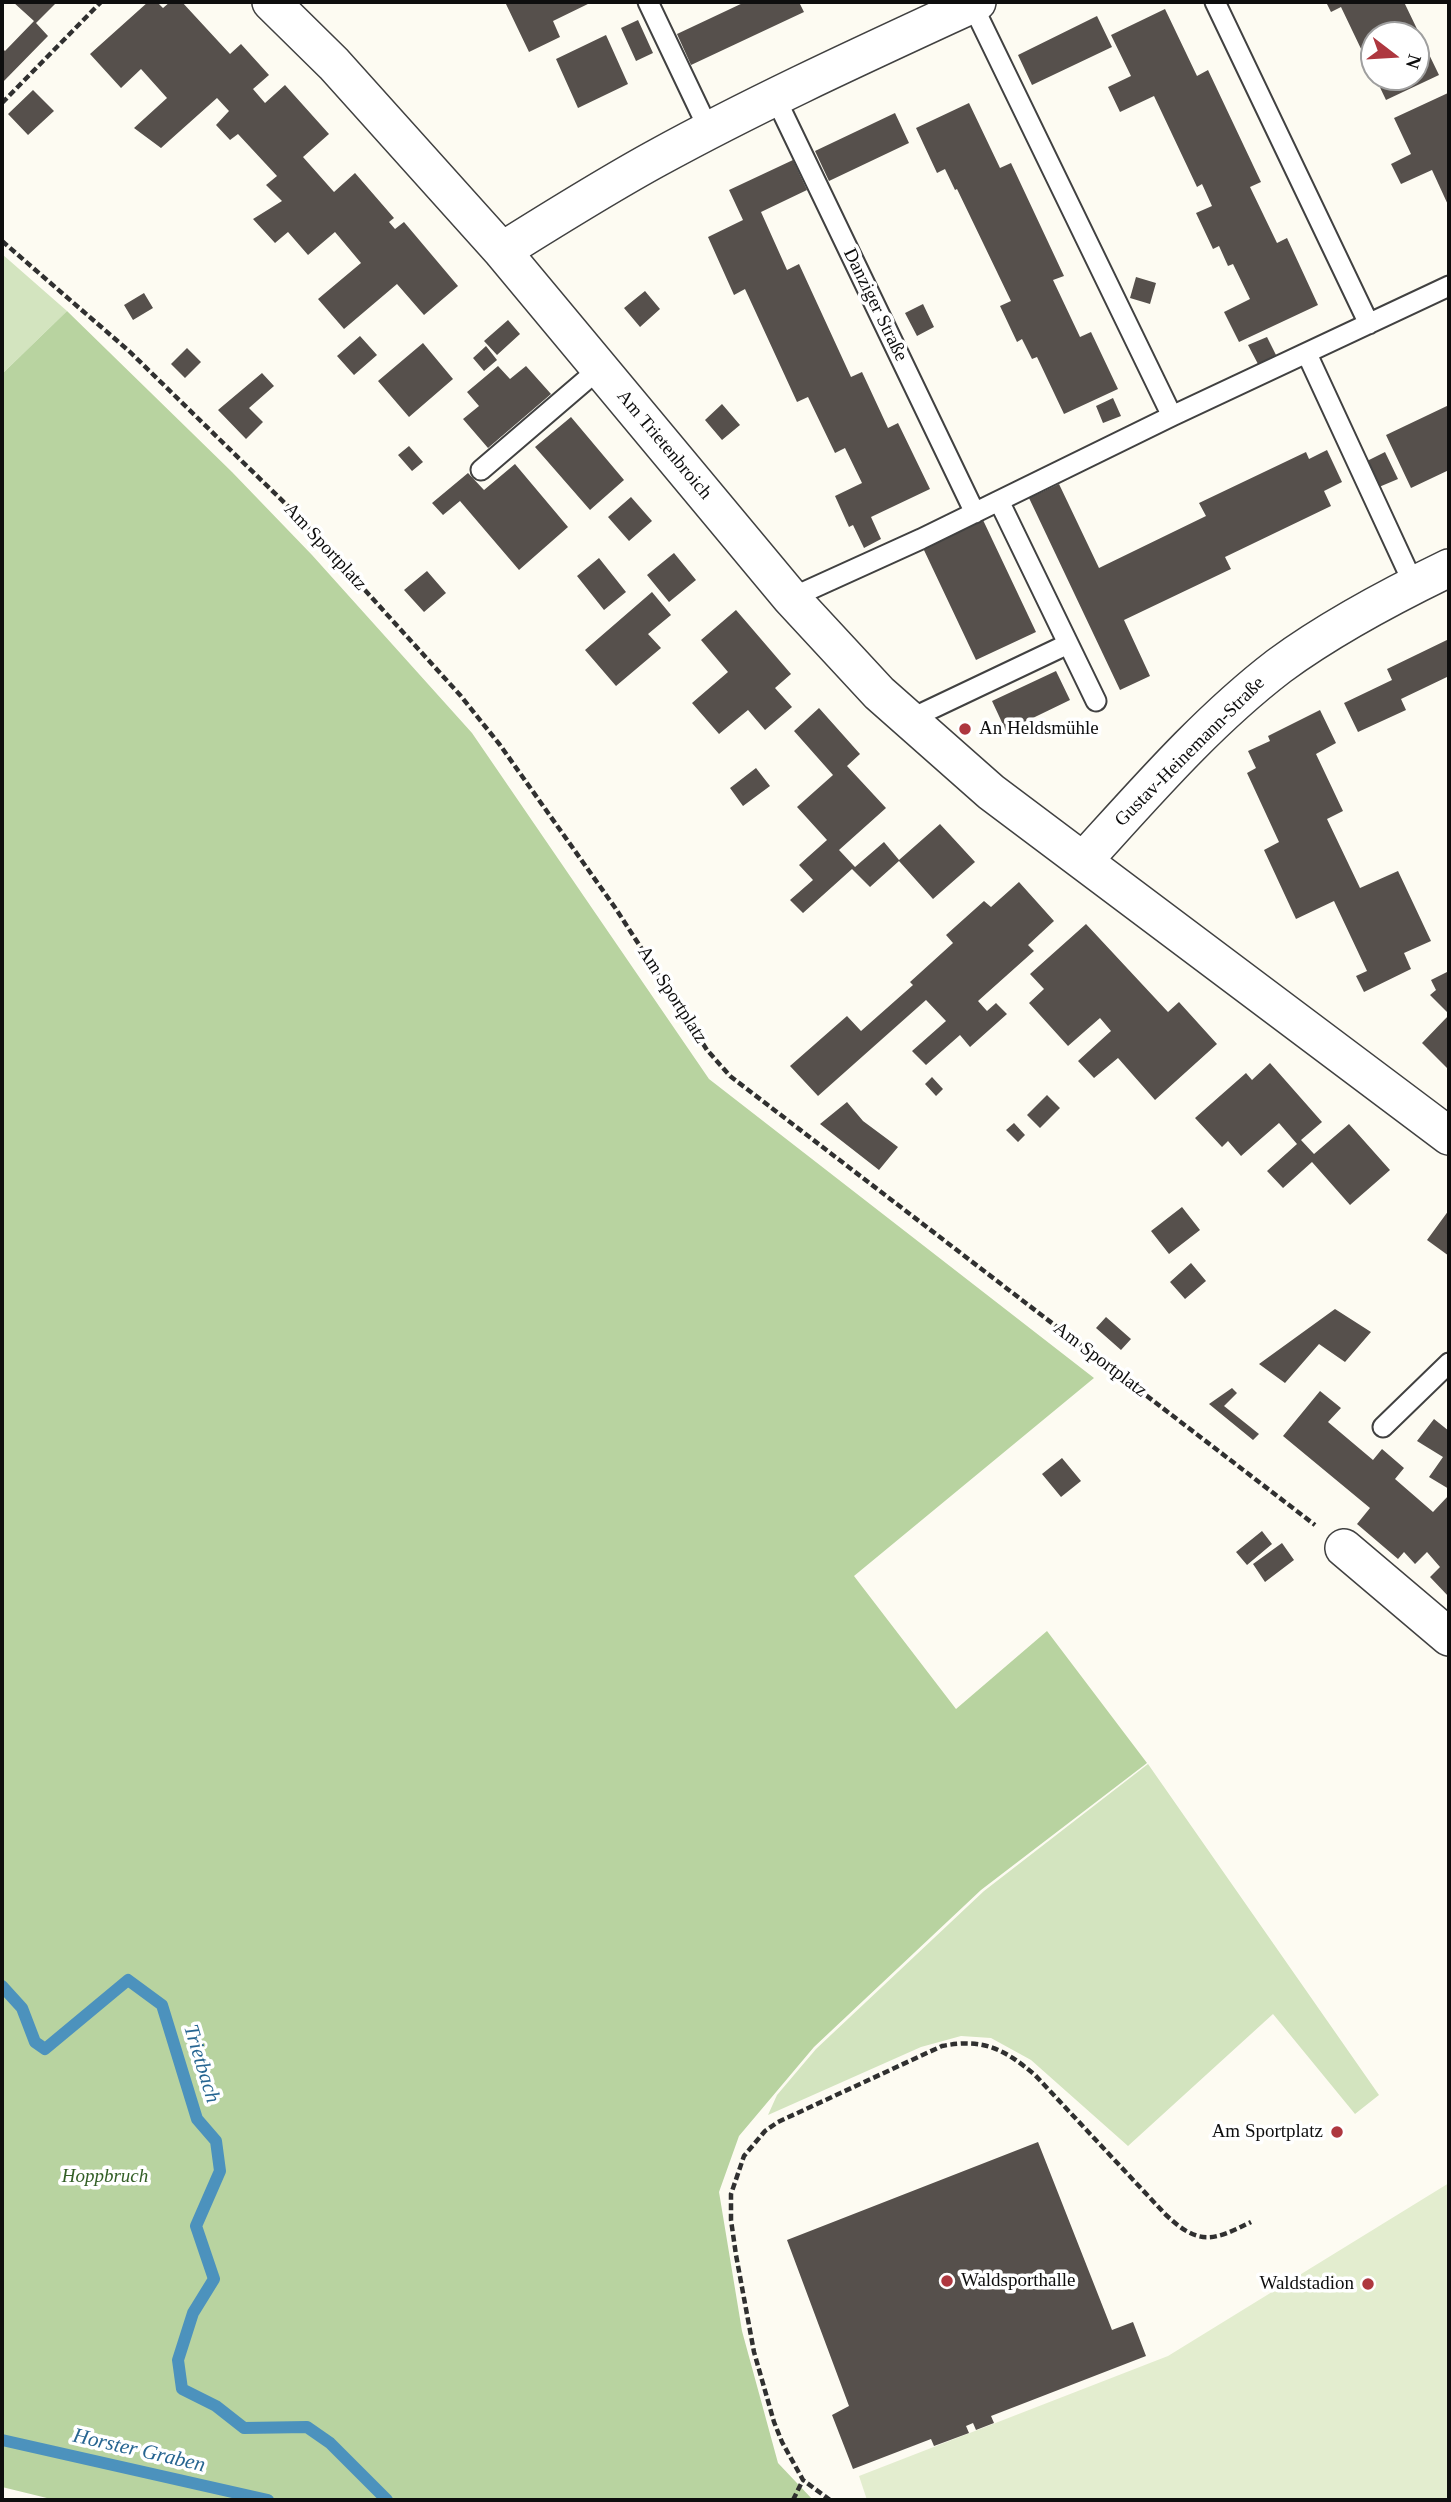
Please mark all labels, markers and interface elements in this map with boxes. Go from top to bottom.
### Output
north arrow [1360,21,1430,91]
text: N [1402,52,1426,71]
street label: Danziger Straße [838,245,912,365]
street label: Am Trietenbroich [612,386,716,504]
street label: Am Sportplatz [279,499,371,595]
street label: Gustav-Heinemann-Straße [1110,672,1270,832]
place label: An Heldsmühle [979,718,1099,740]
marker: An Heldsmühle [957,721,973,737]
street label: Am Sportplatz [632,942,712,1048]
street label: Am Sportplatz [1049,1317,1151,1403]
water label: Trietbach [177,2022,225,2106]
place label: Am Sportplatz [1212,2121,1323,2143]
marker: Am Sportplatz [1329,2124,1345,2140]
park label: Hoppbruch [62,2166,148,2188]
place label: Waldsporthalle [961,2270,1076,2292]
marker: Waldsporthalle [939,2273,955,2289]
place label: Waldstadion [1259,2273,1354,2295]
marker: Waldstadion [1360,2276,1376,2292]
water label: Horster Graben [71,2424,207,2478]

